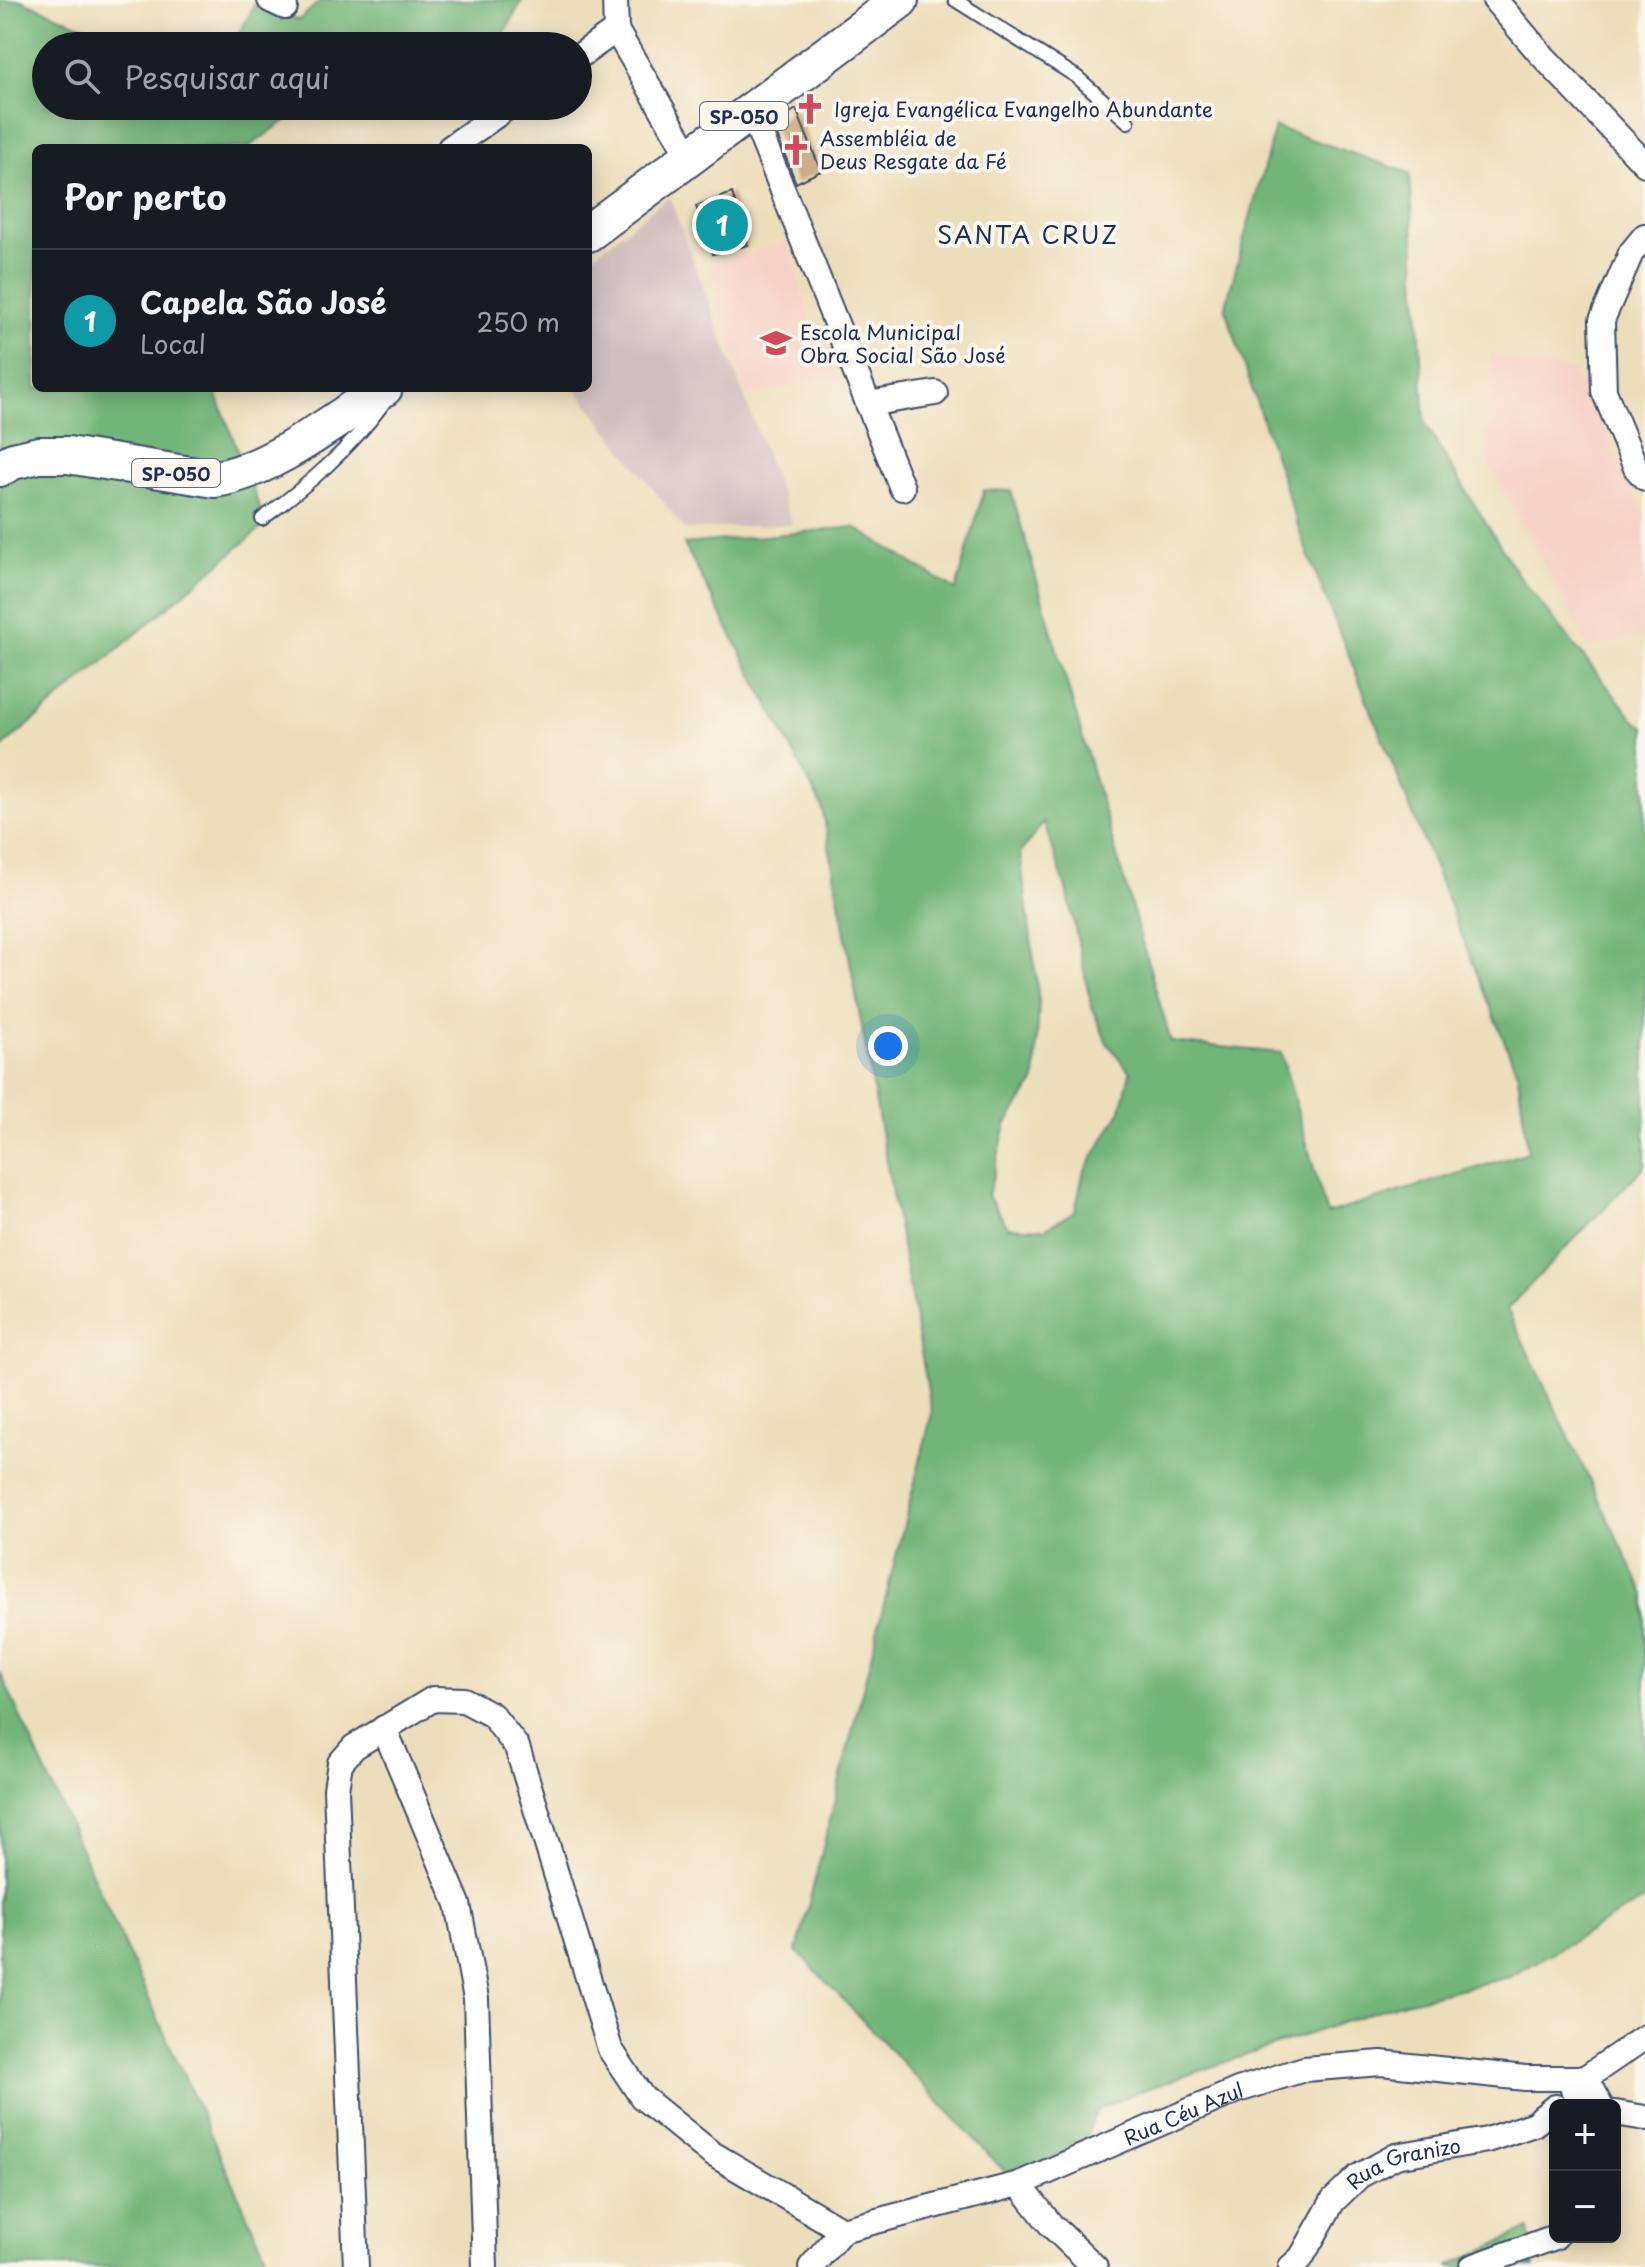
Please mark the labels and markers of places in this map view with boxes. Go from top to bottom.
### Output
church icon: Igreja Evangélica Evangelho Abundante [793,92,827,126]
place label: Igreja Evangélica Evangelho Abundante [834,94,1213,124]
place label: Assembléia de Deus Resgate da Fé [820,123,1007,176]
church icon: Assembléia de Deus Resgate da Fé [779,133,813,167]
pin: 1 [696,195,748,255]
place label: Escola Municipal Obra Social São José [800,317,1006,370]
school or university icon: Escola Municipal Obra Social São José [759,326,793,360]

